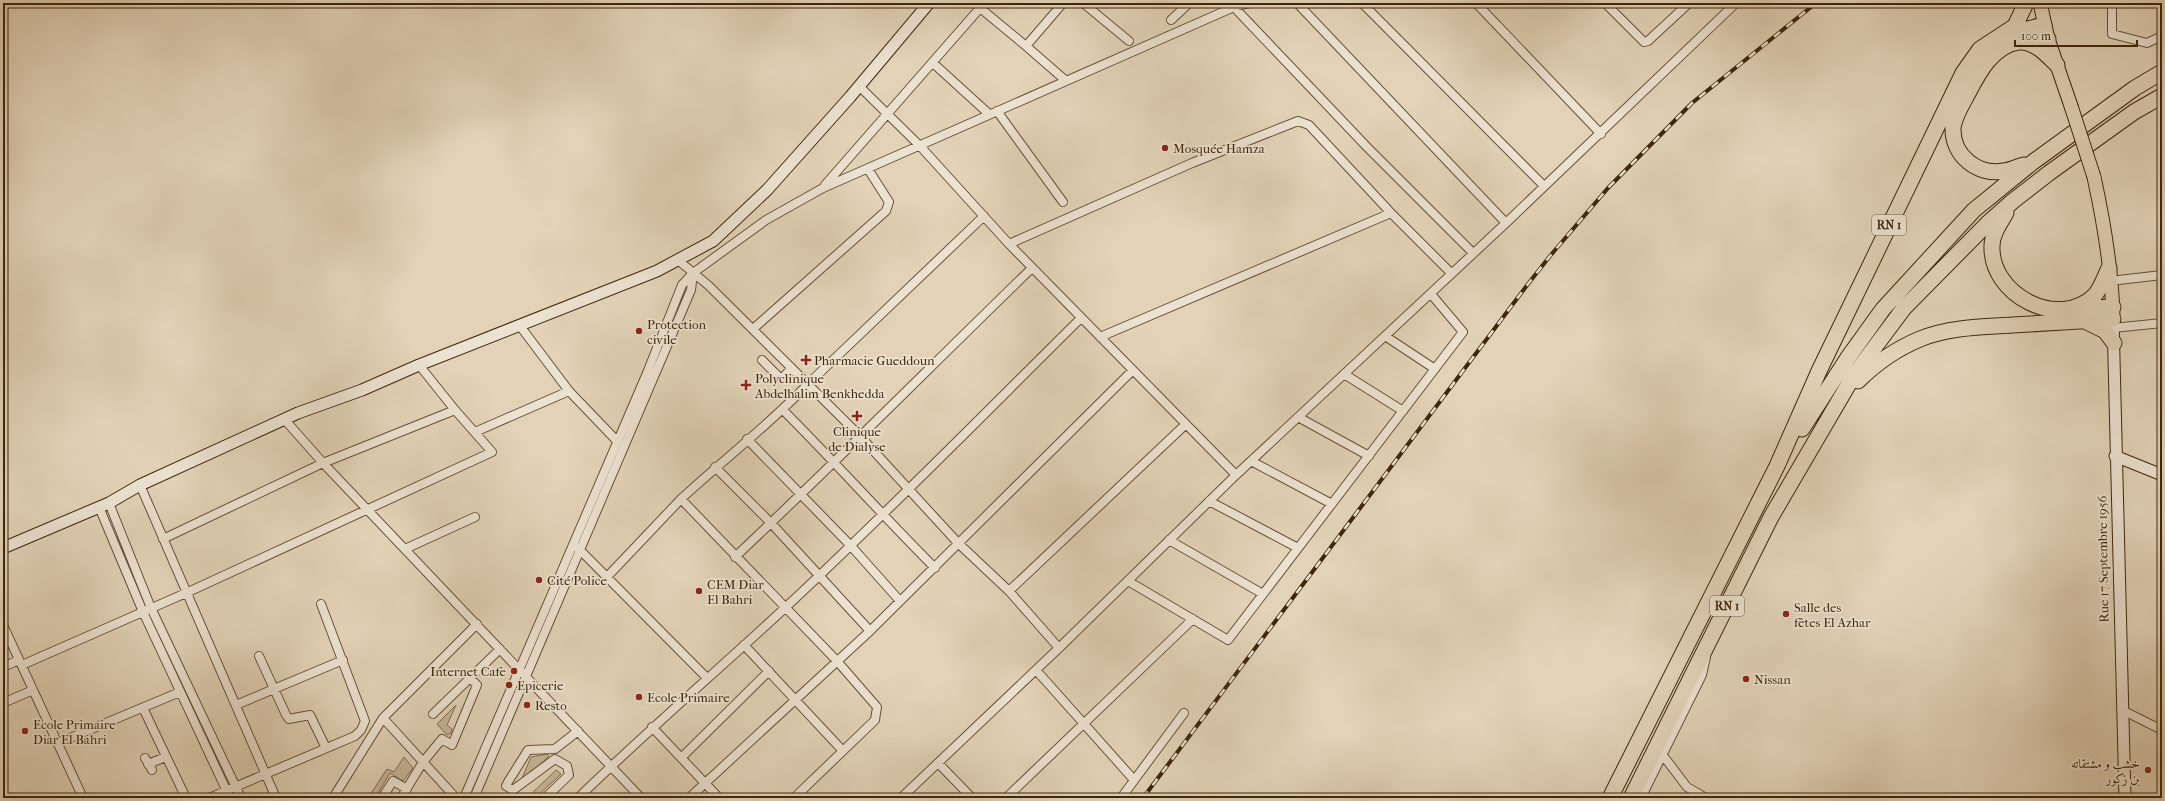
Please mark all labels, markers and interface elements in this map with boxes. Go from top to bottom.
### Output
scale bar [2015,22,2137,48]
text: 100 m [2021,29,2051,43]
place label: Mosquée Hamza [1173,141,1266,156]
marker: Mosquée Hamza [1160,143,1170,153]
road number: RN 1 [1872,215,1906,235]
place label: Protection civile [647,317,707,347]
marker: Protection civile [634,326,644,336]
place label: Pharmacie Gueddoun [814,353,935,368]
marker: Pharmacie Gueddoun [801,355,811,365]
place label: Polyclinique Abdelhalim Benkhedda [754,371,886,401]
marker: Polyclinique Abdelhalim Benkhedda [740,379,752,391]
marker: Clinique de Dialyse [851,410,863,422]
place label: Clinique de Dialyse [828,424,886,454]
street label: Rue 17 Septembre 1956 [2094,494,2112,623]
place label: Cité Police [547,573,607,588]
marker: Cité Police [534,575,544,585]
place label: CEM Diar El Bahri [707,577,764,607]
marker: CEM Diar El Bahri [694,586,704,596]
road number: RN 1 [1710,596,1744,616]
place label: Salle des fêtes El Azhar [1794,600,1871,630]
marker: Salle des fêtes El Azhar [1781,609,1791,619]
place label: Internet Cafe [430,664,507,679]
marker: Internet Cafe [509,666,519,676]
place label: Nissan [1754,672,1791,687]
marker: Nissan [1741,674,1751,684]
place label: Epicerie [517,678,564,693]
marker: Epicerie [504,680,514,690]
place label: Ecole Primaire [647,690,730,705]
marker: Ecole Primaire [634,692,644,702]
place label: Resto [535,698,567,713]
marker: Resto [522,700,532,710]
place label: Ecole Primaire Diar El Bahri [33,717,116,747]
marker: Ecole Primaire Diar El Bahri [20,726,30,736]
place label: خشب و مشتقاته بن زكور [2071,756,2141,787]
marker: خشب و مشتقاته بن زكور [2143,765,2153,775]

